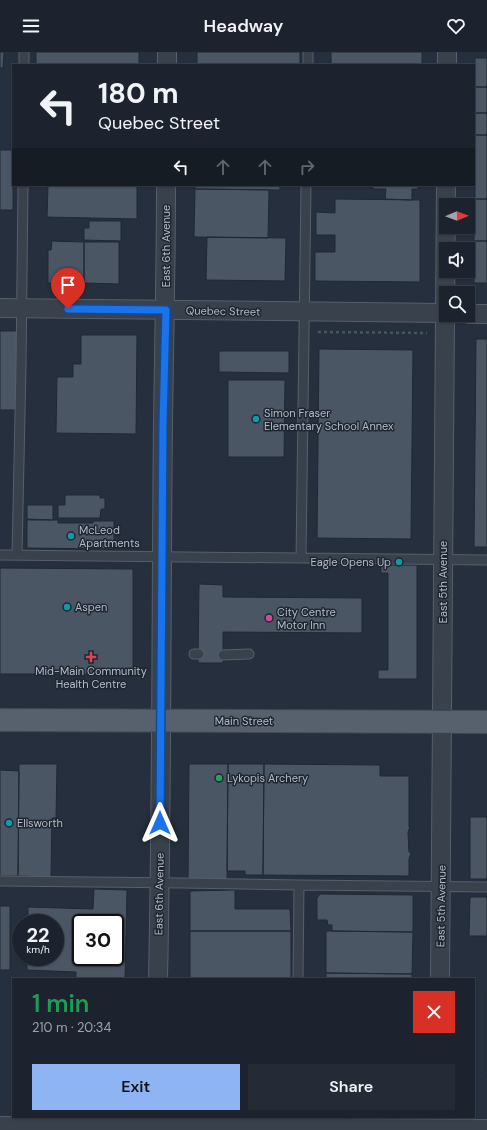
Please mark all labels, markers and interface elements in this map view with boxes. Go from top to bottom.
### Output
text: Headway [204,14,283,38]
icon: menu [20,15,42,37]
icon: heart [445,15,467,37]
text: 180 m [98,75,179,112]
icon: left [32,80,84,132]
text: Quebec Street [98,111,220,135]
icon: left [170,156,192,178]
icon: ahead [212,156,234,178]
icon: ahead [254,156,276,178]
icon: right [296,156,318,178]
north arrow [439,198,475,234]
map controls [439,198,475,322]
street label: East 6th Avenue [159,205,173,287]
button: sound [439,242,475,278]
pin [51,268,85,309]
icon: arrive [57,274,79,296]
button: search [439,286,475,322]
street label: Quebec Street [186,303,260,319]
place label: Simon Fraser Elementary School Annex [264,406,394,433]
marker: Simon Fraser Elementary School Annex [251,414,261,424]
place label: McLeod Apartments [79,523,140,550]
marker: McLeod Apartments [66,531,76,541]
street label: East 5th Avenue [436,541,450,623]
place label: Eagle Opens Up [311,555,391,569]
marker: Eagle Opens Up [394,557,404,567]
place label: Aspen [75,600,107,614]
marker: Aspen [62,602,72,612]
place label: City Centre Motor Inn [277,605,336,632]
marker: City Centre Motor Inn [264,613,274,623]
marker: Mid-Main Community Health Centre [85,651,97,663]
place label: Mid-Main Community Health Centre [35,664,147,691]
street label: Main Street [215,714,273,728]
place label: Lykopis Archery [227,771,308,785]
marker: Lykopis Archery [214,773,224,783]
position arrow [139,802,181,844]
place label: Ellsworth [17,816,63,830]
marker: Ellsworth [4,818,14,828]
street label: East 6th Avenue [151,853,167,935]
street label: East 5th Avenue [433,865,449,947]
speed limit sign: 30 [72,914,124,966]
text: 22 [26,922,50,948]
text: km/h [26,943,50,956]
text: 1 min [32,988,89,1019]
button: close [413,991,455,1033]
text: 210 m · 20:34 [32,1019,111,1036]
button: Exit [32,1064,240,1110]
button: Share [248,1064,455,1110]

